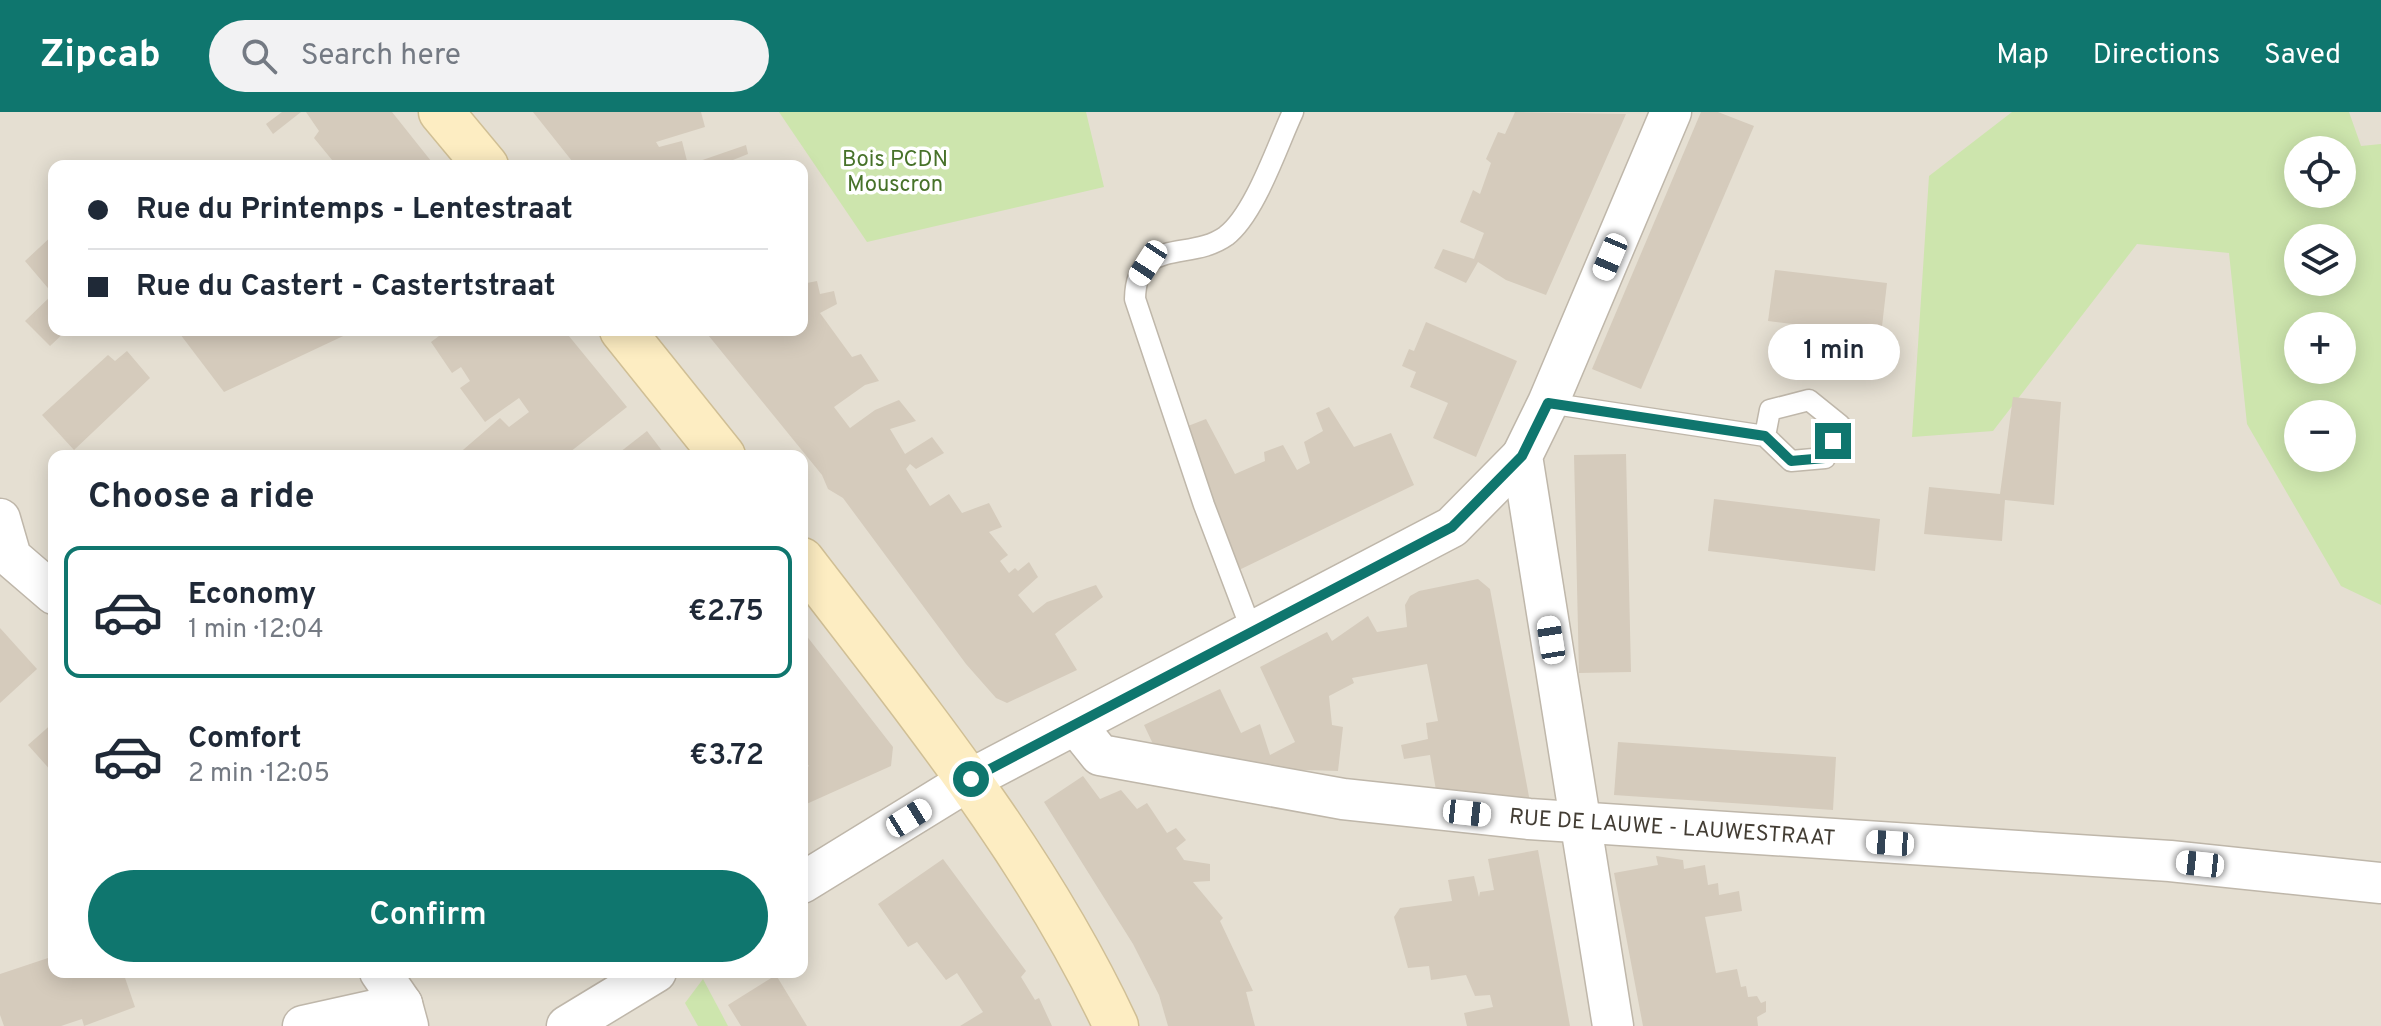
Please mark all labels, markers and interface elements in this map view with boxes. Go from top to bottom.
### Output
search box [209,20,769,92]
text: Zipcab [40,32,161,81]
icon: search [237,34,281,78]
text: Search here [301,38,461,75]
text: Map [1996,38,2049,74]
text: Directions [2093,38,2220,74]
text: Saved [2264,38,2341,74]
map controls [2284,136,2356,472]
button: locate [2284,136,2356,208]
park label: Bois PCDN Mouscron [842,147,948,199]
text: Rue du Printemps - Lentestraat [136,192,573,229]
button: layers [2284,224,2356,296]
car [1590,230,1630,284]
car [1125,236,1171,290]
text: Rue du Castert - Castertstraat [136,269,556,306]
button: + [2284,312,2356,384]
callout: 1 min [1767,325,1899,381]
text: 1 min [1803,335,1865,368]
button: − [2284,400,2356,472]
route end [1815,423,1851,459]
text: Choose a ride [88,475,314,521]
icon: car [92,576,164,648]
text: Economy [188,577,316,614]
text: €2.75 [688,594,764,631]
text: 1 min · 12:04 [188,614,324,647]
car [1535,614,1567,666]
icon: car [92,720,164,792]
text: Comfort [188,721,301,758]
text: €3.72 [689,738,764,775]
text: 2 min · 12:05 [188,758,330,791]
route start [953,761,989,797]
car [882,795,936,841]
car [1442,799,1492,827]
street label: RUE DE LAUWE - LAUWESTRAAT [1508,803,1836,853]
car [1865,829,1915,857]
car [2175,850,2225,878]
button: Confirm [88,870,768,962]

